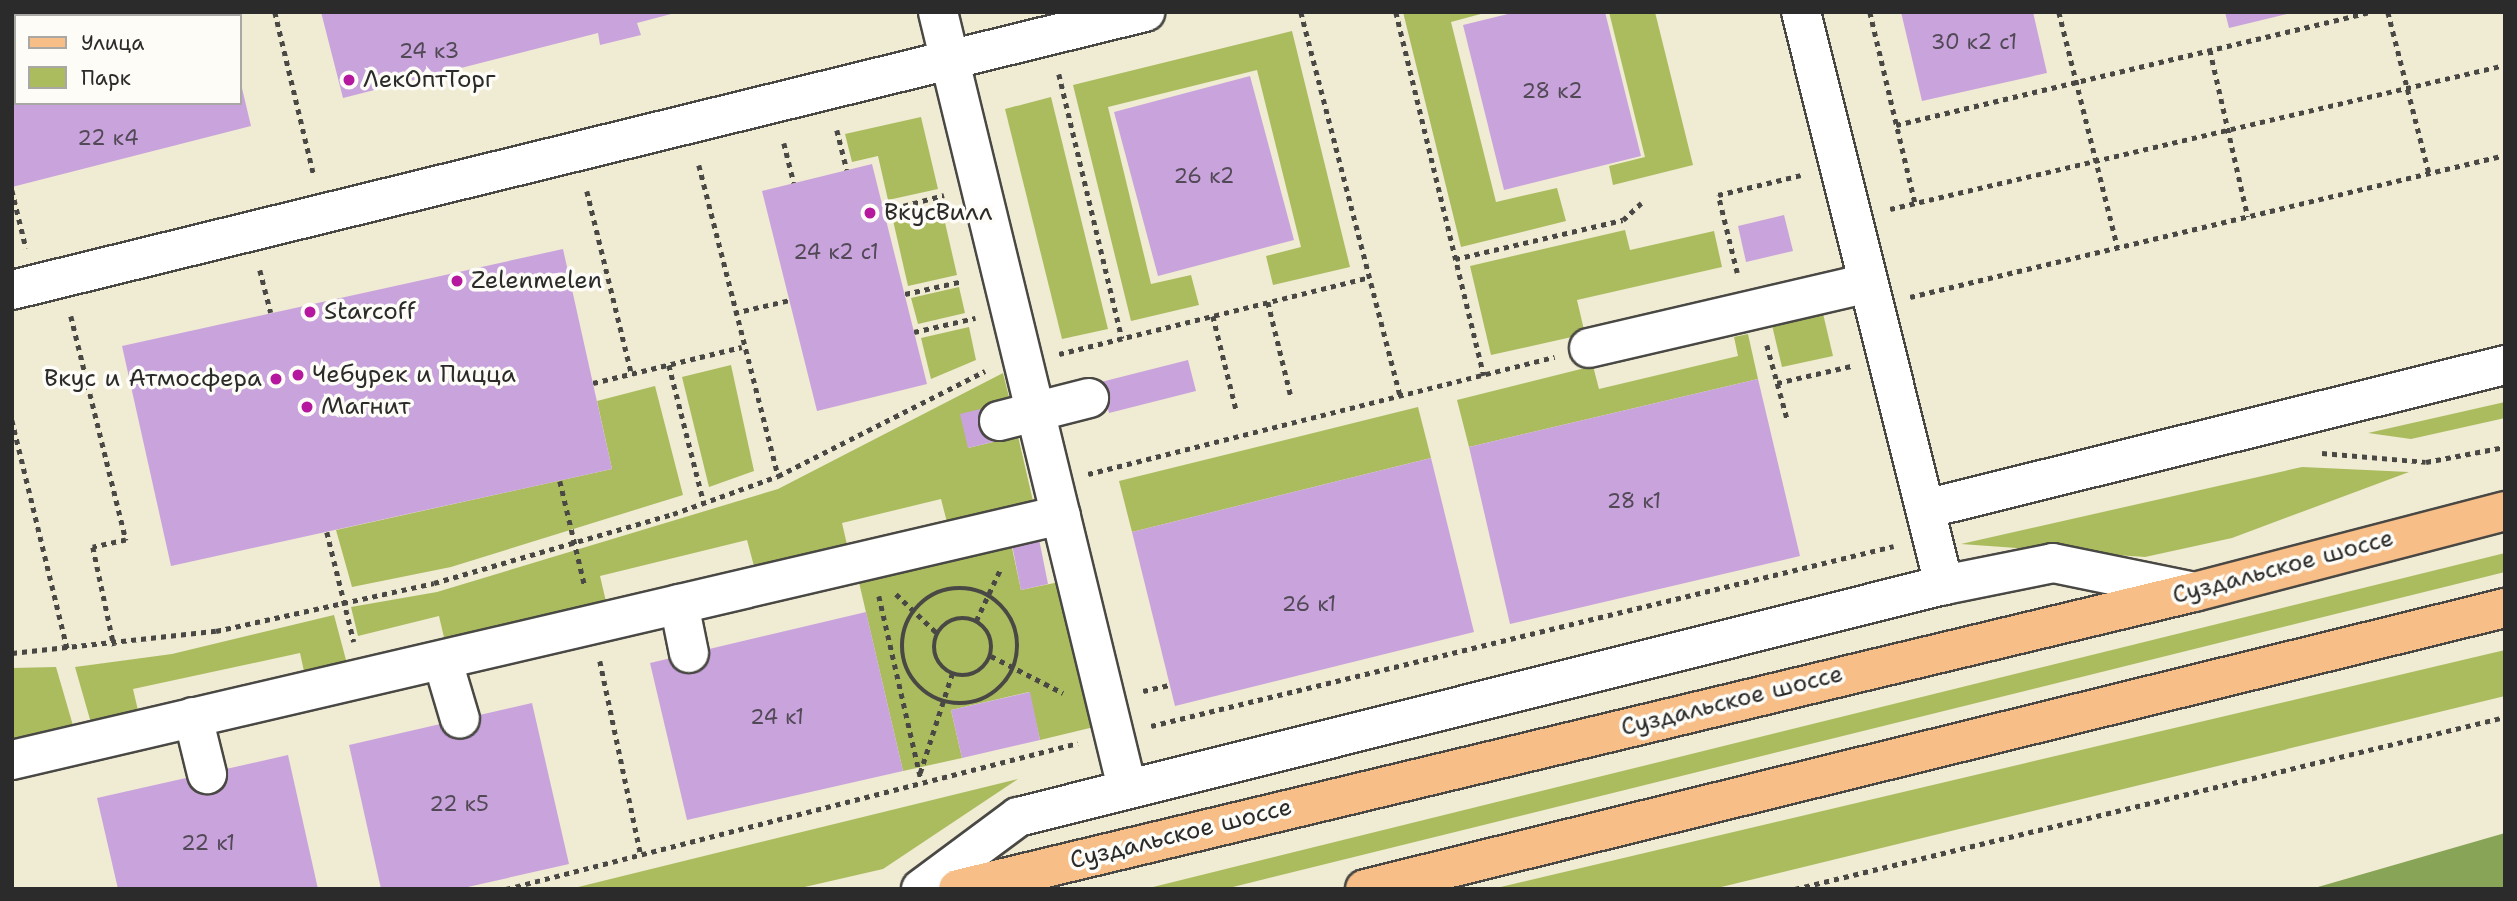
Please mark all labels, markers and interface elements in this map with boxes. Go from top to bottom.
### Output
legend [14,14,242,105]
text: Улица [81,29,144,57]
house number: 30 к2 с1 [1931,29,2017,55]
house number: 24 к3 [399,38,459,64]
text: Парк [81,64,131,92]
place label: ЛекОптТорг [363,66,496,94]
marker: ЛекОптТорг [341,72,357,88]
house number: 28 к2 [1521,78,1583,104]
house number: 22 к4 [77,125,139,151]
house number: 26 к2 [1174,163,1234,189]
place label: ВкусВилл [884,199,992,227]
marker: ВкусВилл [862,205,878,221]
house number: 24 к2 с1 [793,239,879,265]
place label: Zelenmelen [471,267,602,295]
marker: Zelenmelen [449,273,465,289]
place label: Starcoff [324,298,415,326]
marker: Starcoff [302,304,318,320]
place label: Чебурек и Пицца [312,361,516,389]
place label: Вкус и Атмосфера [44,365,262,393]
marker: Чебурек и Пицца [290,367,306,383]
marker: Вкус и Атмосфера [268,371,284,387]
place label: Магнит [321,393,410,421]
marker: Магнит [299,399,315,415]
house number: 28 к1 [1607,488,1661,514]
street label: Суздальское шоссе [2169,524,2397,610]
house number: 26 к1 [1282,591,1336,617]
street label: Суздальское шоссе [1618,660,1846,742]
house number: 24 к1 [750,704,804,730]
house number: 22 к5 [429,791,489,817]
street label: Суздальское шоссе [1067,793,1295,875]
house number: 22 к1 [181,830,235,856]

